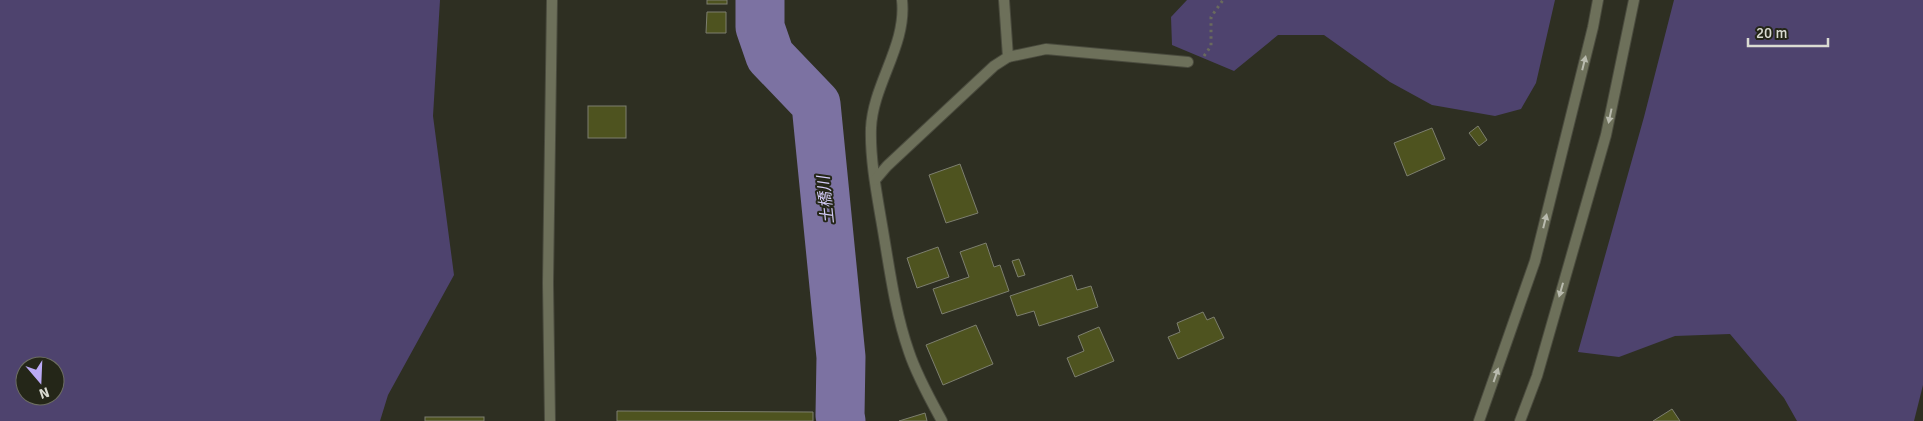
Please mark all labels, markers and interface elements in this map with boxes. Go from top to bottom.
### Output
scale bar [1748,15,1828,47]
text: 20 m [1756,24,1787,42]
one-way arrow [1581,55,1589,70]
one-way arrow [1606,109,1614,124]
water label: 土橋川 [813,173,838,225]
one-way arrow [1541,213,1549,228]
one-way arrow [1557,282,1565,297]
north arrow [15,356,65,406]
one-way arrow [1493,368,1501,383]
text: N [37,383,51,402]

